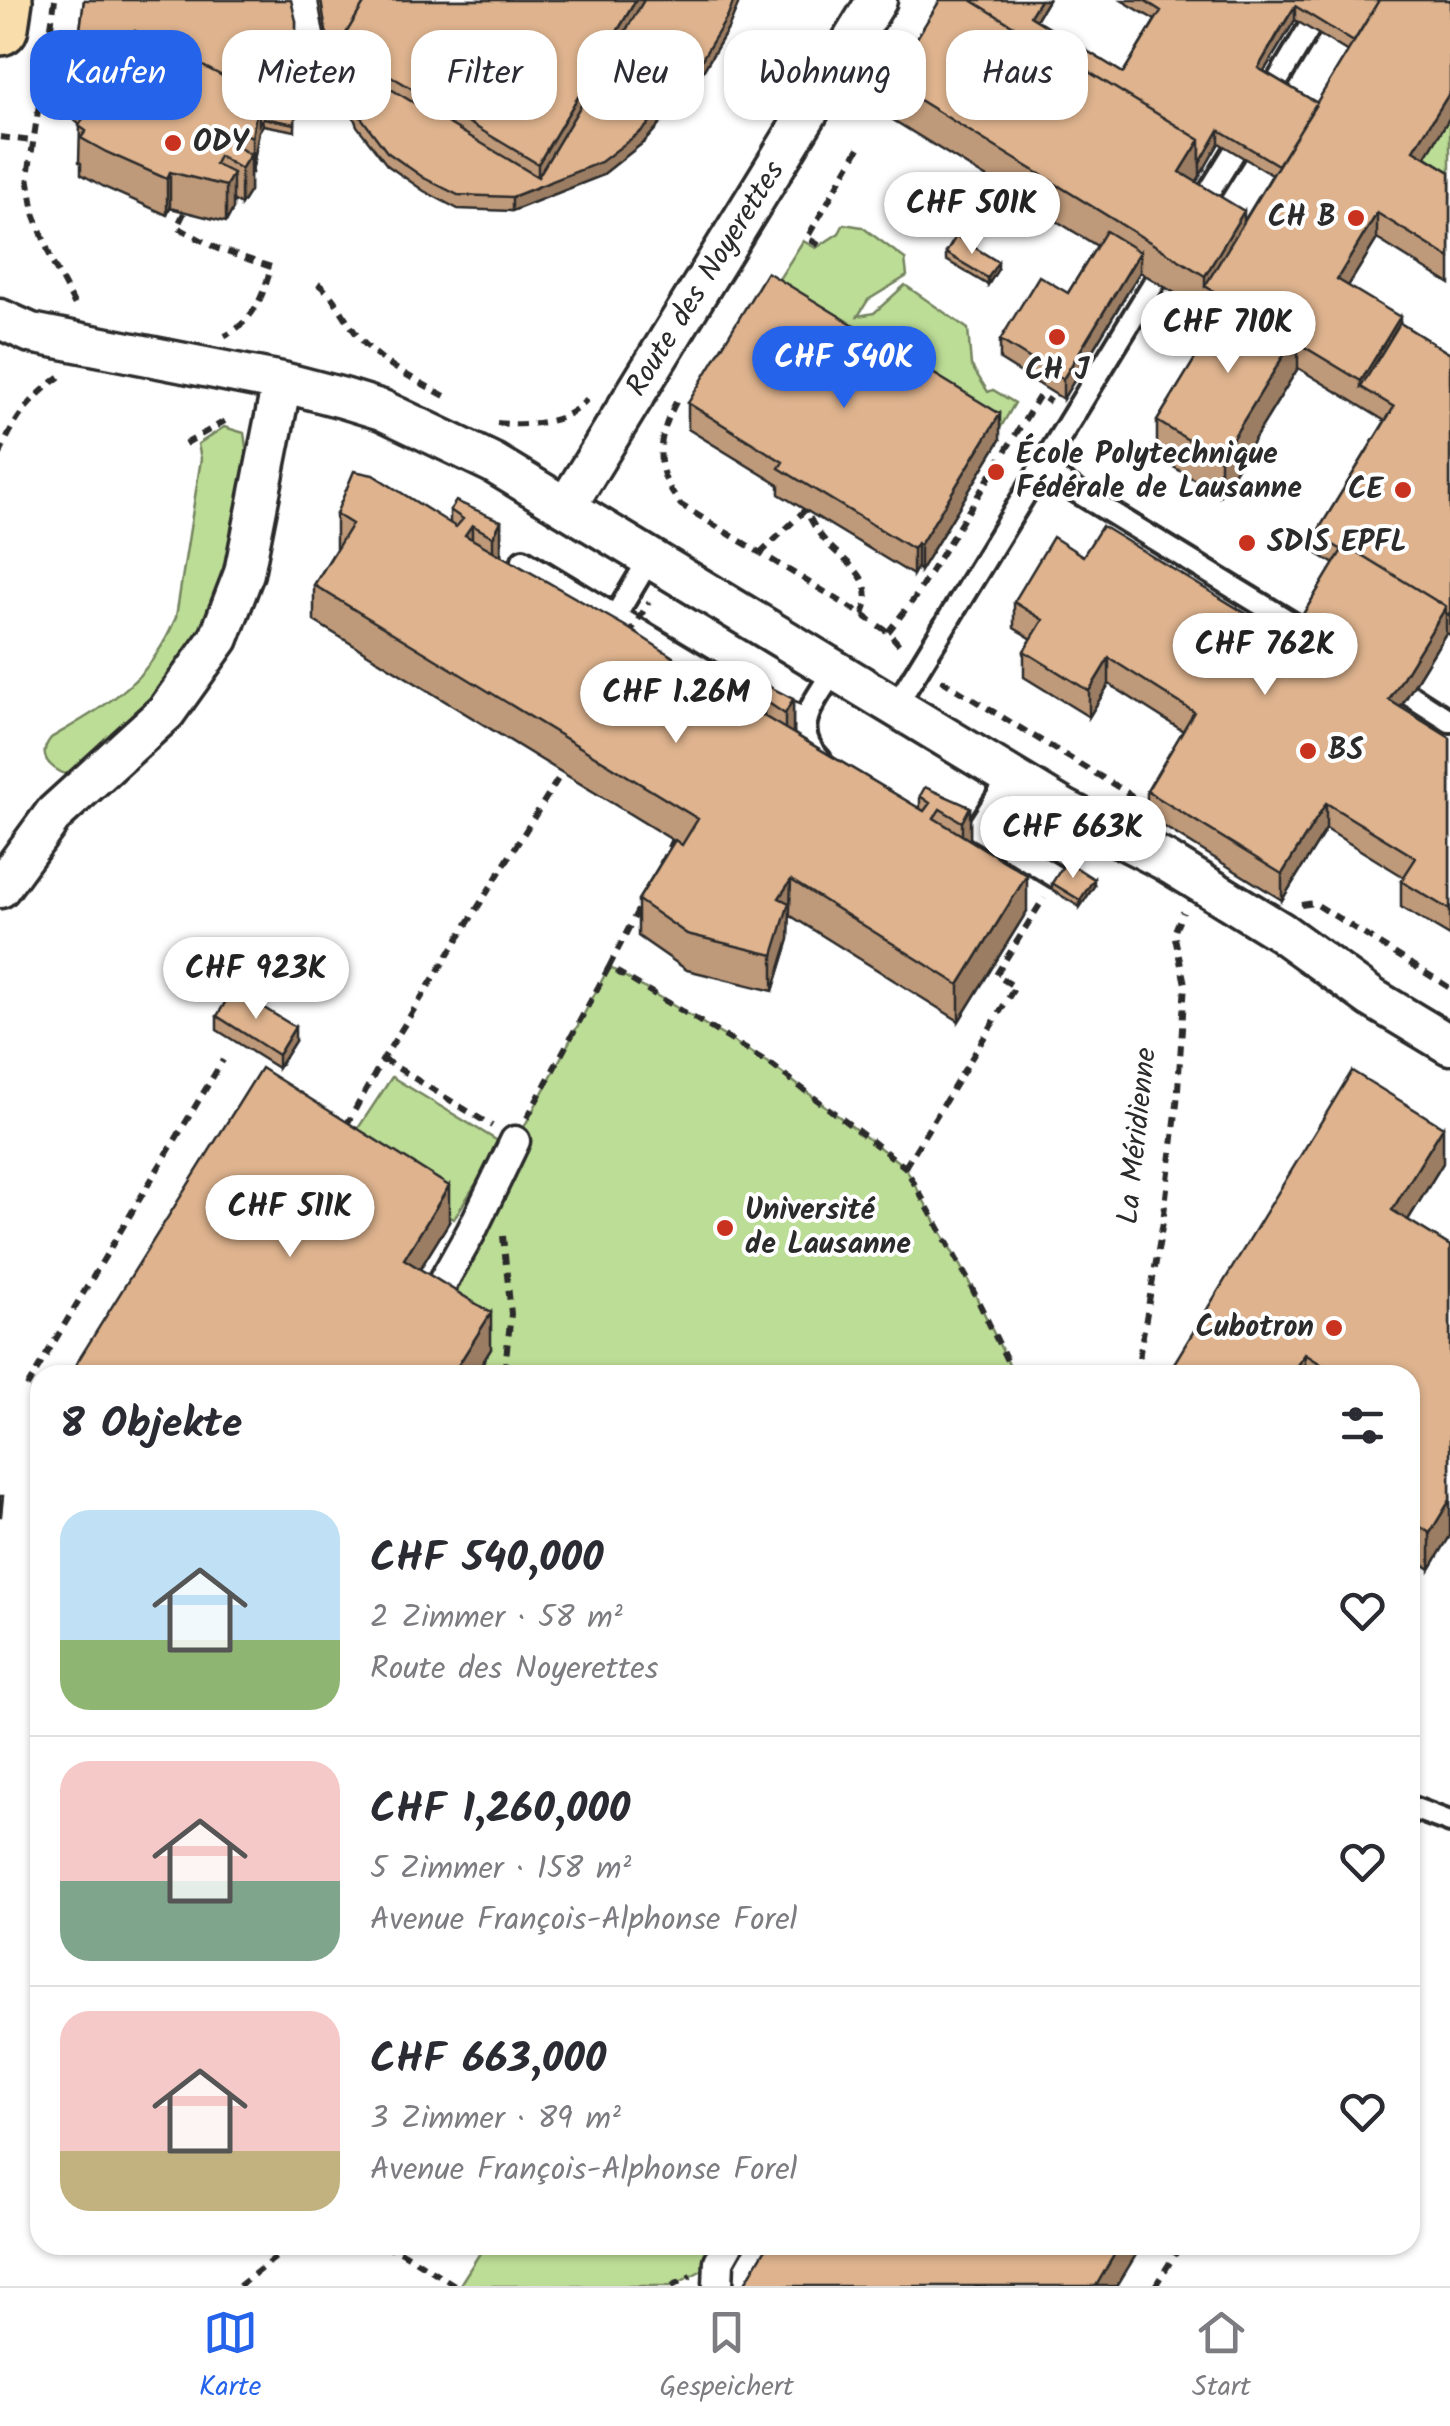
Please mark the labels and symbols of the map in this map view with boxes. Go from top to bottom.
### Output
place label: ODY [193,119,251,167]
marker: ODY [162,132,184,154]
street label: Route des Noyerettes [614,151,798,406]
pin: CHF 501K [869,172,1075,257]
place label: CH B [1268,194,1336,242]
marker: CH B [1345,207,1367,229]
pin: CHF 710K [1125,291,1331,376]
pin: CHF 540K [741,326,947,411]
marker: CH J [1046,326,1068,348]
place label: CH J [1025,347,1091,395]
place label: École Polytechnique Fédérale de Lausanne [1016,431,1302,513]
marker: École Polytechnique Fédérale de Lausanne [985,461,1007,483]
place label: CE [1348,466,1384,514]
marker: CE [1392,479,1414,501]
place label: SDIS EPFL [1267,519,1407,567]
marker: SDIS EPFL [1236,532,1258,554]
pin: CHF 762K [1162,613,1368,698]
pin: CHF 1.26M [562,661,790,746]
place label: BS [1328,727,1364,775]
marker: BS [1297,740,1319,762]
pin: CHF 663K [970,796,1176,881]
pin: CHF 923K [153,937,359,1022]
street label: La Méridienne [1105,1045,1171,1227]
pin: CHF 511K [187,1175,393,1260]
place label: Université de Lausanne [745,1187,911,1269]
marker: Université de Lausanne [714,1217,736,1239]
place label: Cubotron [1196,1304,1314,1352]
marker: Cubotron [1323,1317,1345,1339]

